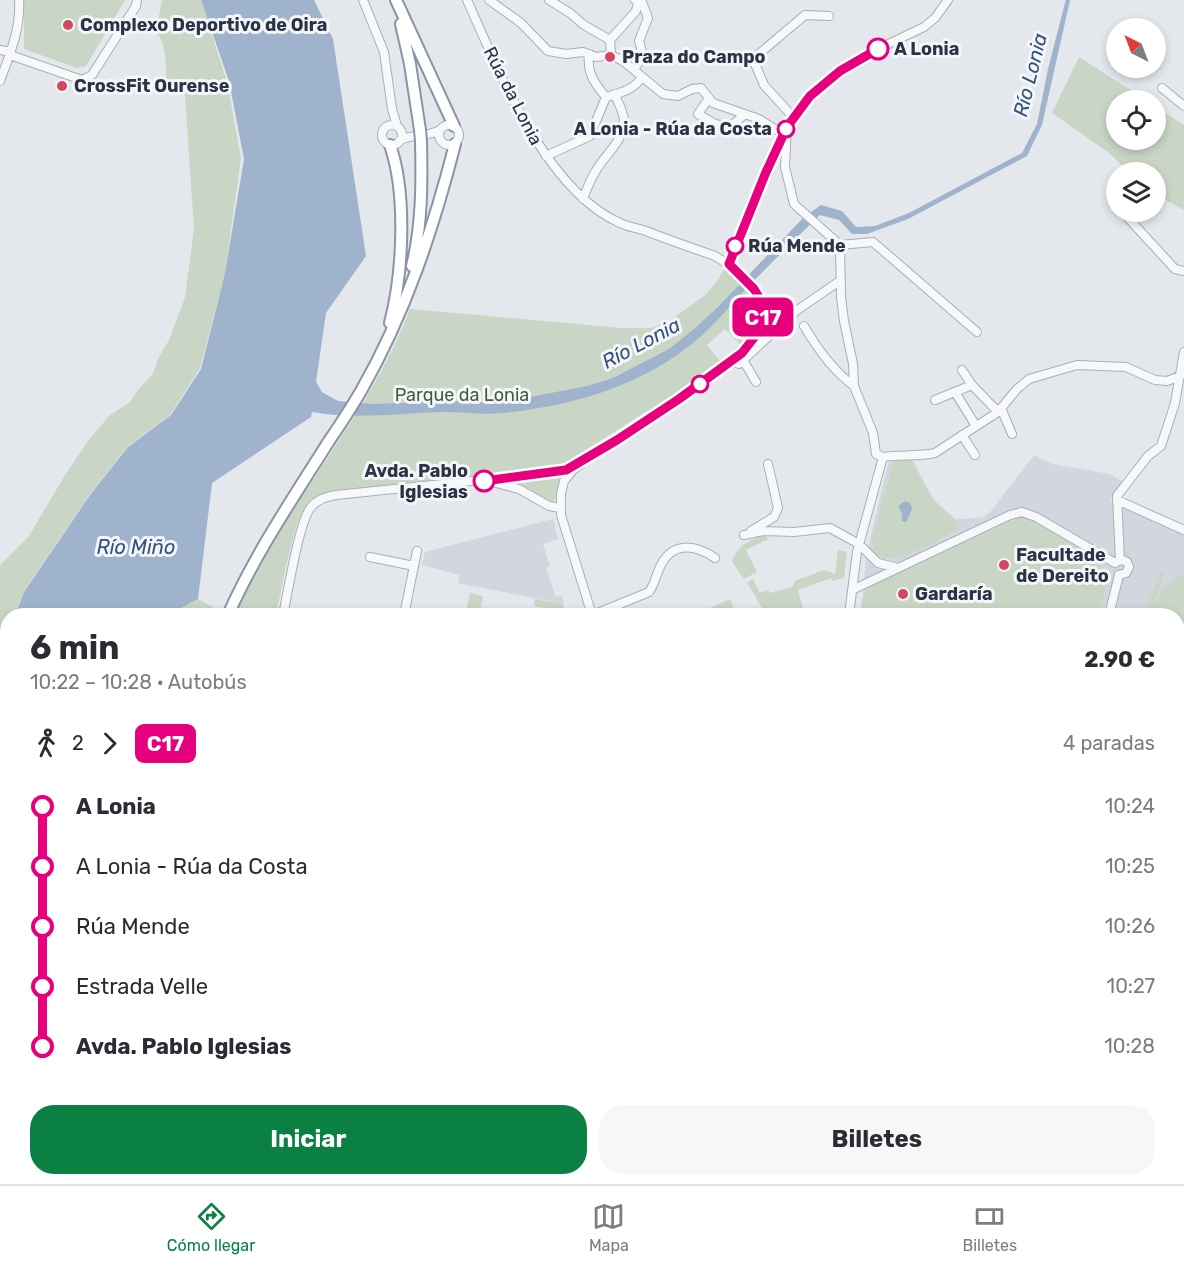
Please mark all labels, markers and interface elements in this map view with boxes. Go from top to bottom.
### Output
place label: Complexo Deportivo de Oira [80,14,327,36]
marker: Complexo Deportivo de Oira [61,18,75,32]
north arrow [1106,18,1166,78]
map controls [1106,18,1166,222]
water label: Río Lonia [1008,30,1052,119]
marker: A Lonia [867,38,889,60]
place label: A Lonia [894,38,959,60]
street label: Rúa da Lonia [479,43,547,149]
place label: Praza do Campo [622,46,766,68]
marker: Praza do Campo [603,50,617,64]
place label: CrossFit Ourense [74,75,230,97]
marker: CrossFit Ourense [55,79,69,93]
button: locate [1106,90,1166,150]
place label: A Lonia - Rúa da Costa [574,118,772,140]
marker: A Lonia - Rúa da Costa [777,120,795,138]
button: layers [1106,162,1166,222]
place label: Rúa Mende [748,235,846,257]
marker: Rúa Mende [726,237,744,255]
line badge: C17 [728,298,798,336]
text: C17 [744,305,782,330]
water label: Río Lonia [598,312,685,374]
unlabelled marker [691,375,709,393]
park label: Parque da Lonia [395,384,529,406]
place label: Avda. Pablo Iglesias [364,460,468,503]
marker: Avda. Pablo Iglesias [473,470,495,492]
water label: Río Miño [97,535,175,559]
place label: Facultade de Dereito [1016,544,1109,587]
marker: Facultade de Dereito [997,558,1011,572]
place label: Gardaría [915,583,993,605]
marker: Gardaría [896,587,910,601]
text: 6 min [30,628,119,667]
text: 2.90 € [1084,646,1155,673]
text: 10:22 – 10:28 · Autobús [30,670,247,694]
icon: walk [30,727,63,760]
icon: forward [93,727,126,760]
text: 2 [72,731,84,755]
text: C17 [147,731,184,756]
text: 4 paradas [1063,731,1155,755]
text: A Lonia [76,793,156,820]
text: 10:24 [1105,794,1155,818]
text: A Lonia - Rúa da Costa [76,853,308,880]
text: 10:25 [1105,854,1155,878]
text: Rúa Mende [76,913,190,940]
text: 10:26 [1105,914,1155,938]
text: Estrada Velle [76,973,208,1000]
text: 10:27 [1107,974,1155,998]
text: Avda. Pablo Iglesias [76,1033,291,1060]
text: 10:28 [1104,1034,1155,1058]
button: Iniciar [30,1105,587,1174]
button: Billetes [599,1105,1155,1174]
tab: Cómo llegar [167,1200,255,1255]
tab: Mapa [589,1200,629,1255]
tab: Billetes [963,1200,1017,1255]

